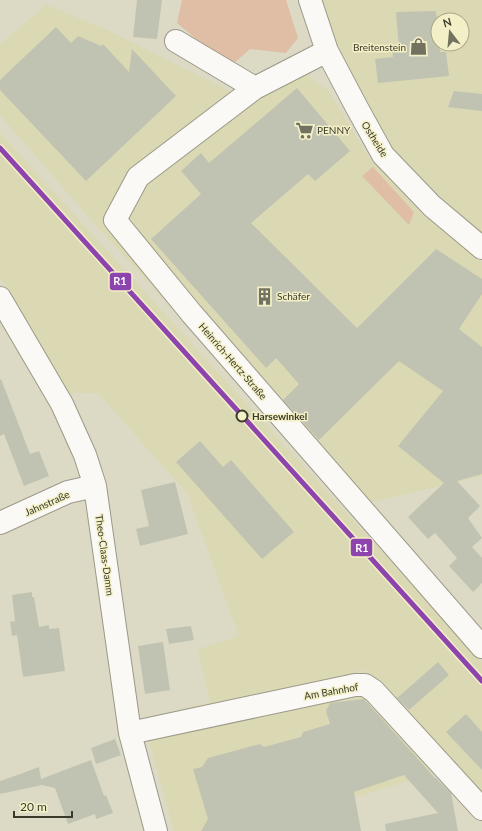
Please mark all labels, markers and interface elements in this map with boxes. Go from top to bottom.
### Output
north arrow [430,12,470,52]
text: N [441,14,453,29]
shop icon: Breitenstein [409,37,429,57]
place label: Breitenstein [353,41,406,53]
street label: Ostheide [359,119,391,159]
supermarket icon: PENNY [294,120,314,140]
place label: PENNY [317,124,351,136]
line badge: R1 [109,272,132,291]
text: R1 [113,274,127,287]
building icon: Schäfer [254,286,274,306]
place label: Schäfer [277,290,310,302]
street label: Heinrich-Hertz-Straße [197,320,269,402]
marker: Harsewinkel [235,409,249,423]
place label: Harsewinkel [252,410,307,422]
street label: Jahnstraße [23,488,71,518]
street label: Theo-Claas-Damm [93,514,117,596]
line badge: R1 [350,538,373,557]
text: R1 [355,541,369,554]
street label: Am Bahnhof [303,680,359,702]
scale bar [14,793,72,819]
text: 20 m [20,799,47,814]

